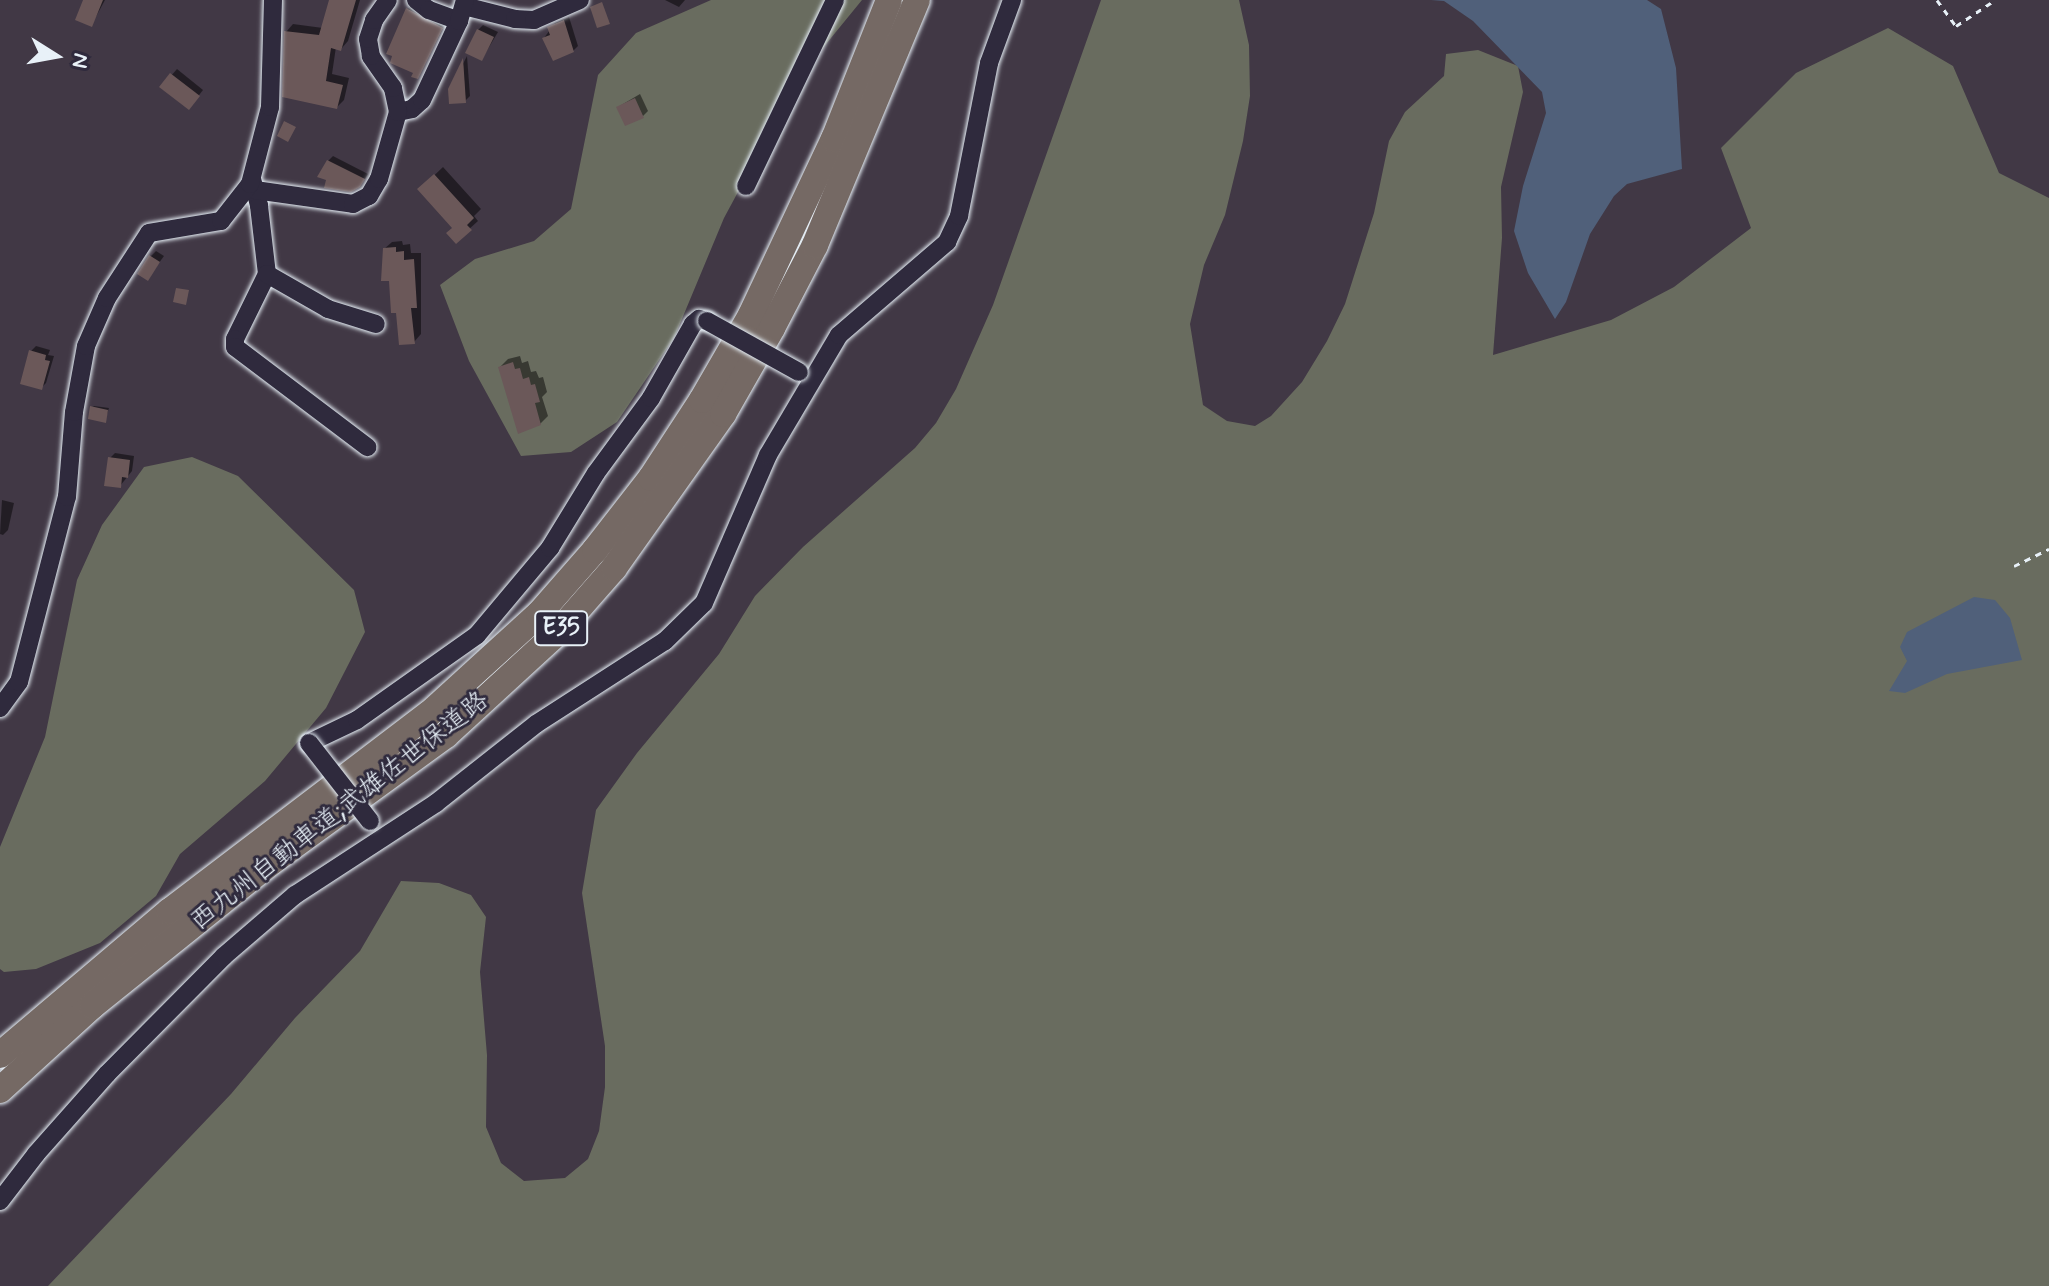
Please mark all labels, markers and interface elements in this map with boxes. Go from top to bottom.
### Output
north arrow [16,16,96,96]
text: N [64,51,95,70]
road number: E35 [533,608,589,648]
street label: 西九州自動車道;武雄佐世保道路 [185,686,495,938]

